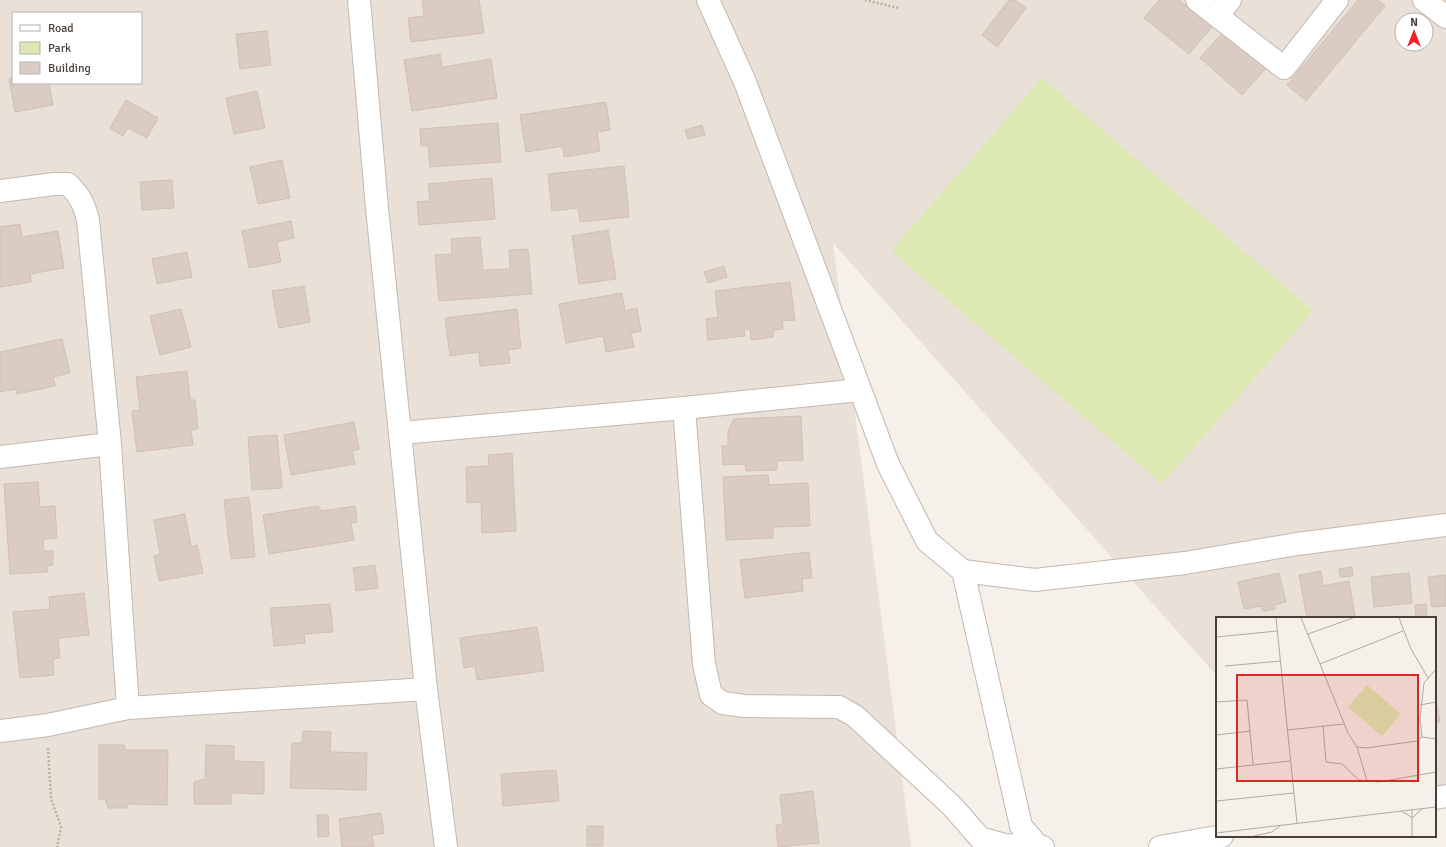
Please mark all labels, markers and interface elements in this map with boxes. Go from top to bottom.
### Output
legend [12,12,142,84]
north arrow [1394,12,1434,52]
text: N [1410,16,1418,29]
text: Road [48,21,74,36]
text: Park [48,41,71,56]
text: Building [48,61,91,76]
inset map [1216,617,1436,837]

